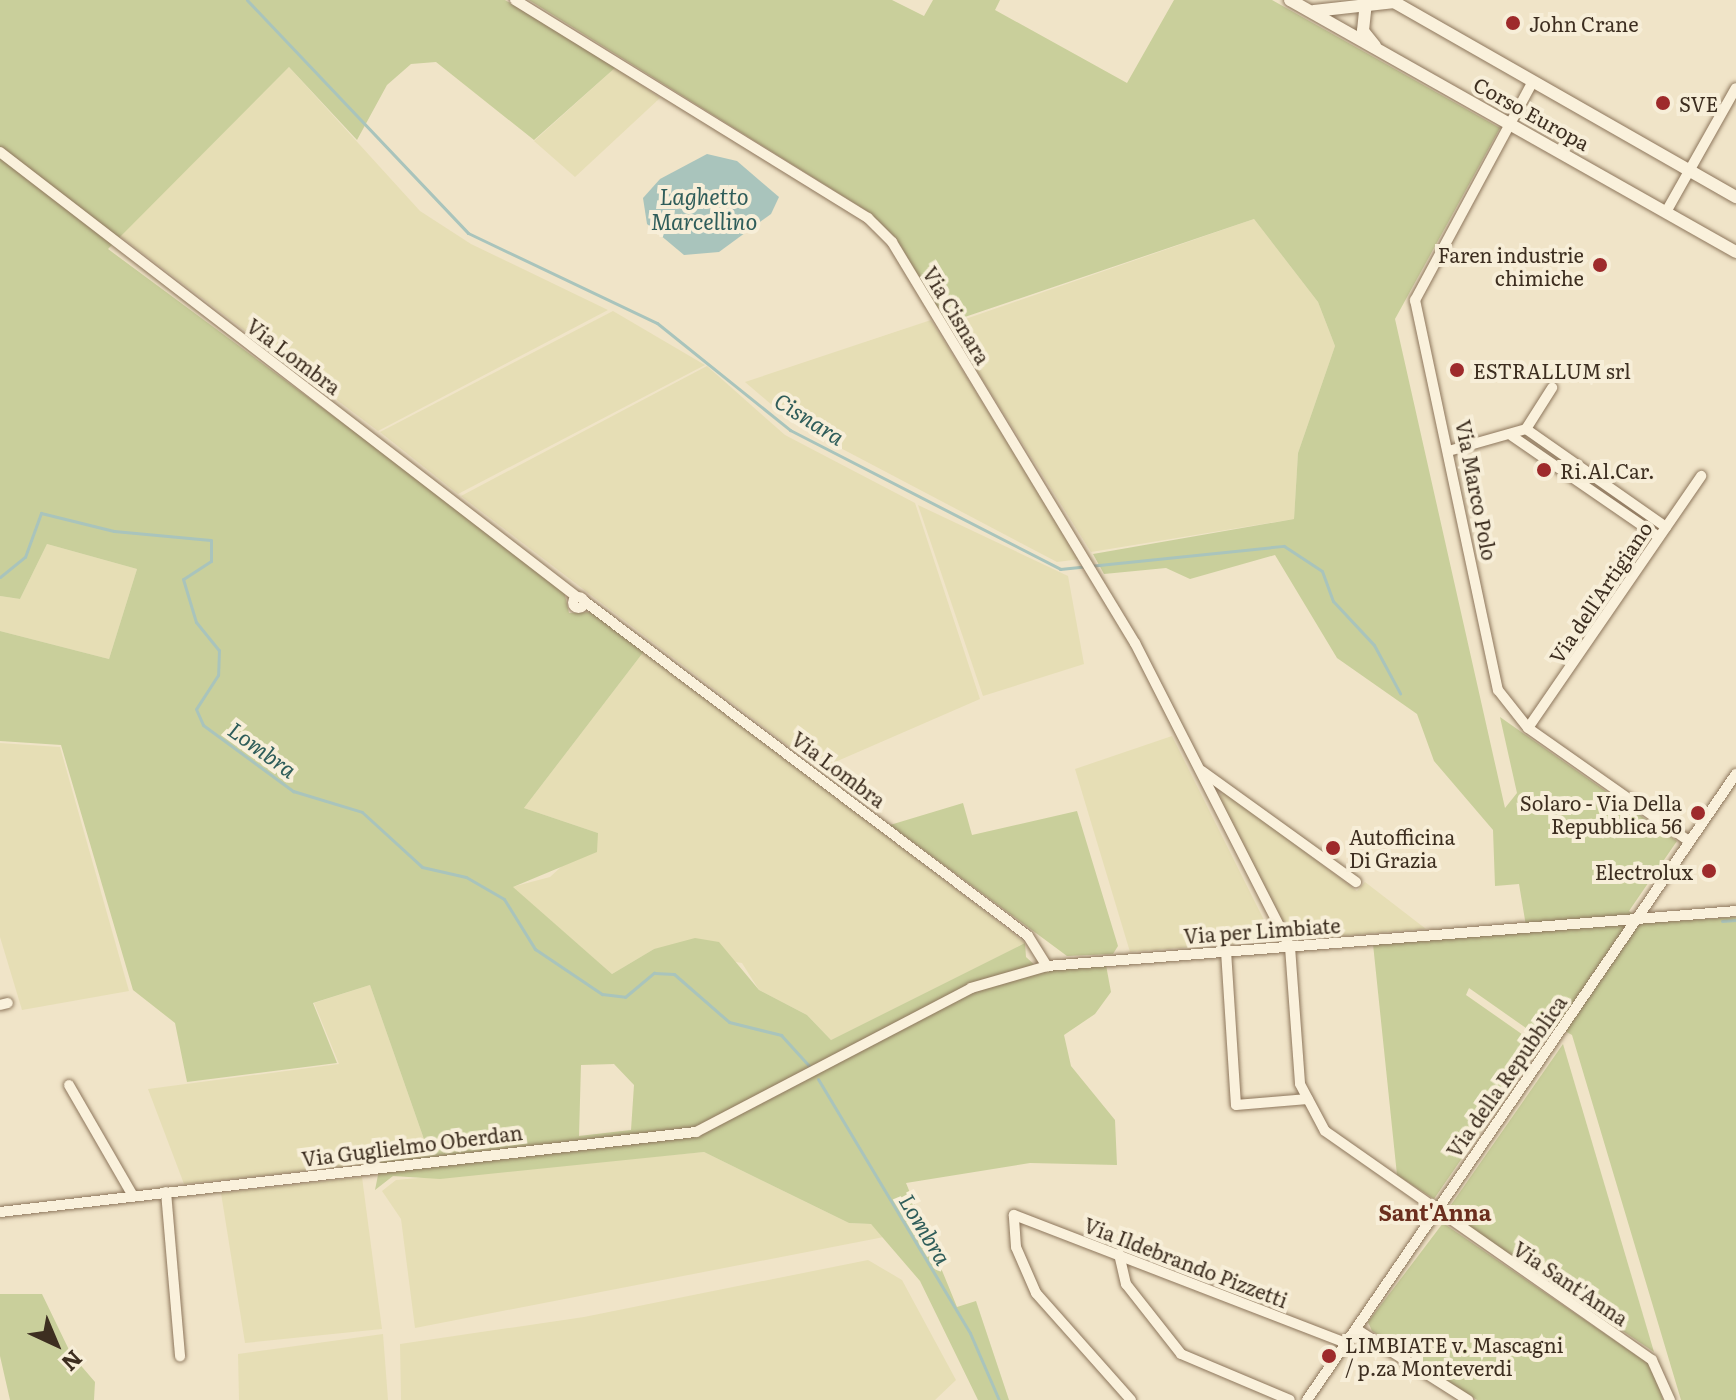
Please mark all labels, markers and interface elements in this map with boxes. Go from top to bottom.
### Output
place label: John Crane [1529,11,1639,35]
marker: John Crane [1504,14,1522,32]
street label: Corso Europa [1470,71,1594,155]
place label: SVE [1679,91,1718,115]
marker: SVE [1654,94,1672,112]
water label: Laghetto Marcellino [651,182,757,234]
place label: Faren industrie chimiche [1438,242,1584,289]
marker: Faren industrie chimiche [1591,256,1609,274]
street label: Via Cisnara [918,262,996,368]
street label: Via Lombra [242,313,346,399]
place label: ESTRALLUM srl [1473,358,1631,382]
marker: ESTRALLUM srl [1448,361,1466,379]
water label: Cisnara [770,386,850,450]
street label: Via Marco Polo [1452,418,1502,562]
place label: Ri.Al.Car. [1560,458,1655,482]
marker: Ri.Al.Car. [1535,461,1553,479]
street label: Via dell'Artigiano [1544,516,1656,668]
water label: Lombra [224,716,302,782]
street label: Via Lombra [787,726,891,812]
place label: Solaro - Via Della Repubblica 56 [1520,790,1682,837]
marker: Solaro - Via Della Repubblica 56 [1689,804,1707,822]
place label: Autofficina Di Grazia [1349,824,1455,871]
marker: Autofficina Di Grazia [1324,839,1342,857]
place label: Electrolux [1595,859,1693,883]
marker: Electrolux [1700,862,1718,880]
street label: Via per Limbiate [1183,913,1341,947]
street label: Via della Repubblica [1441,990,1571,1162]
street label: Via Guglielmo Oberdan [300,1120,524,1170]
water label: Lombra [895,1189,957,1269]
district label: Sant'Anna [1378,1199,1492,1225]
street label: Via Ildebrando Pizzetti [1081,1212,1291,1312]
street label: Via Sant'Anna [1509,1236,1633,1330]
north arrow [16,1304,96,1384]
place label: LIMBIATE v. Mascagni / p.za Monteverdi [1345,1332,1563,1379]
text: N [55,1343,91,1380]
marker: LIMBIATE v. Mascagni / p.za Monteverdi [1320,1347,1338,1365]

